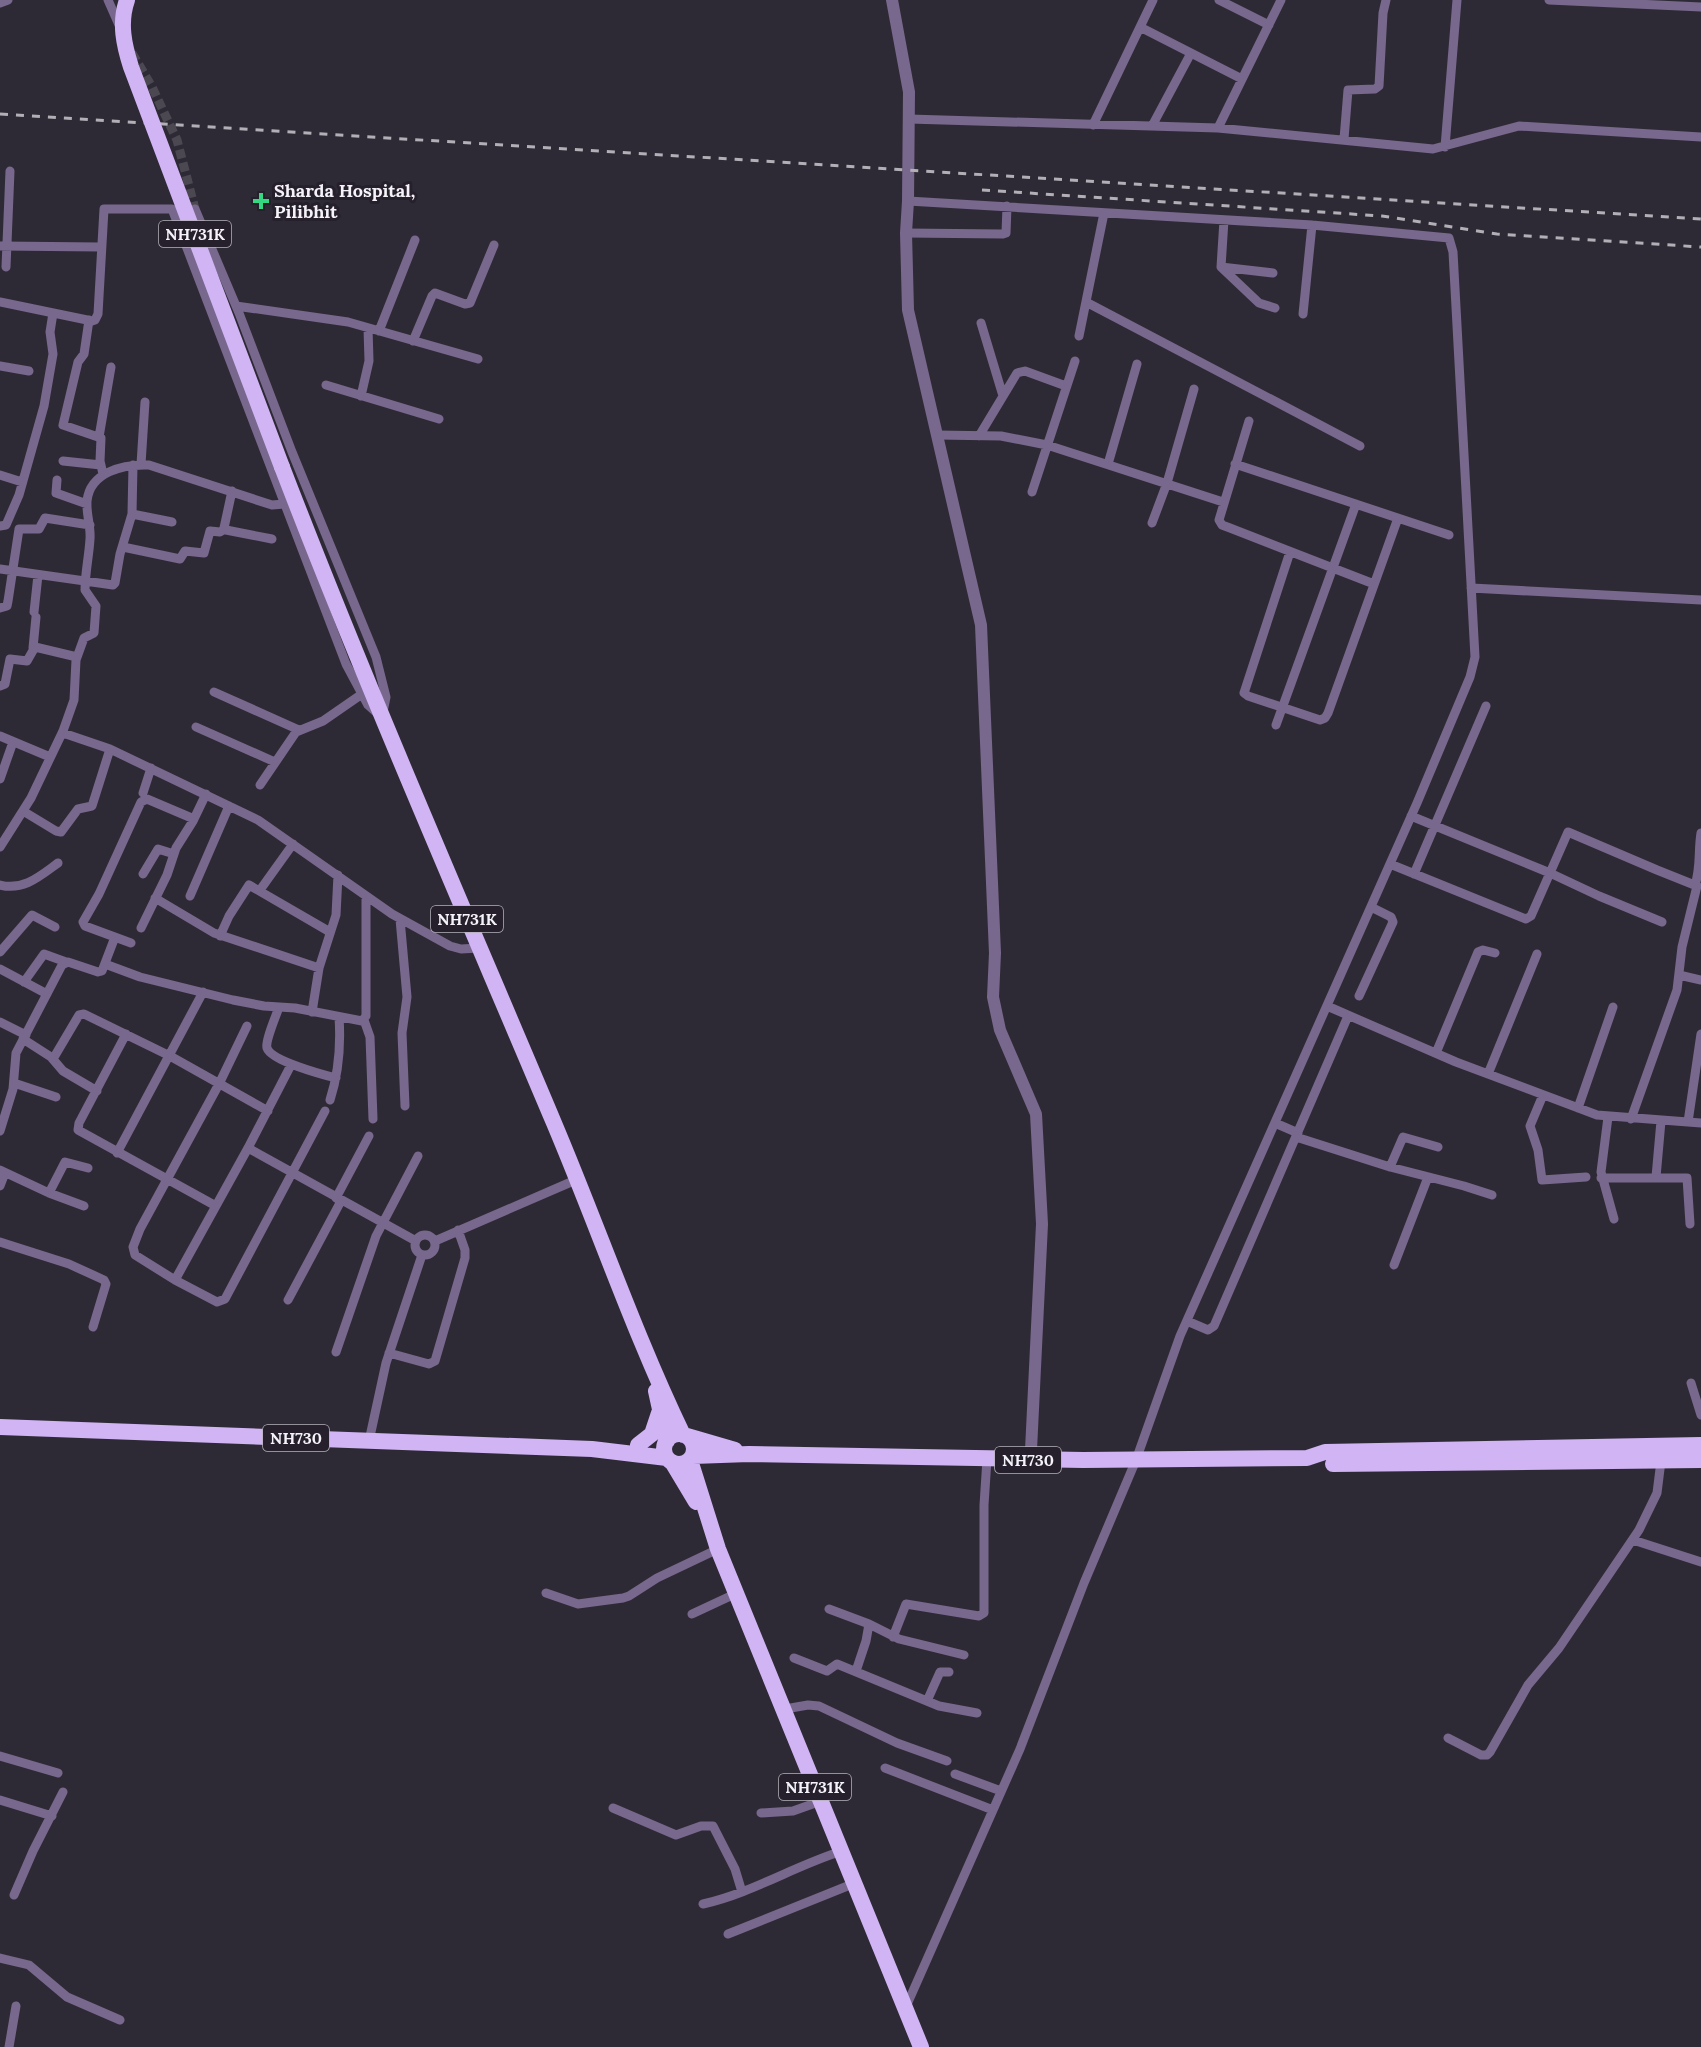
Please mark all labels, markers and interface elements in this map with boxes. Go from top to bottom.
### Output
place label: Sharda Hospital, Pilibhit [274,179,415,223]
marker: Sharda Hospital, Pilibhit [252,192,270,210]
road number: NH731K [159,221,231,247]
road number: NH731K [431,906,503,932]
road number: NH730 [263,1425,329,1451]
road number: NH730 [995,1447,1061,1473]
road number: NH731K [779,1774,851,1800]

